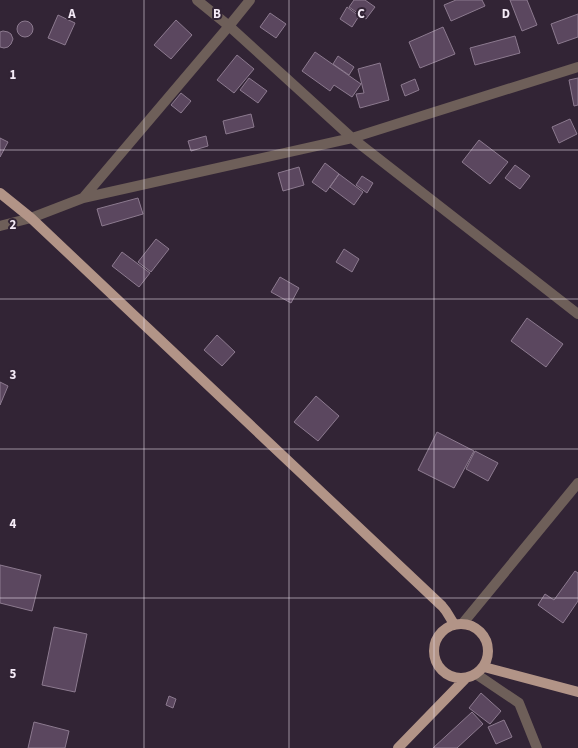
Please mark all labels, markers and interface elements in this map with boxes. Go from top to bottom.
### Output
text: A [67,5,76,23]
text: B [213,5,221,23]
text: C [357,5,365,23]
text: D [502,5,510,23]
text: 1 [10,66,17,84]
text: 2 [10,216,17,234]
text: 3 [10,366,17,384]
text: 4 [10,515,17,533]
text: 5 [10,665,17,683]

